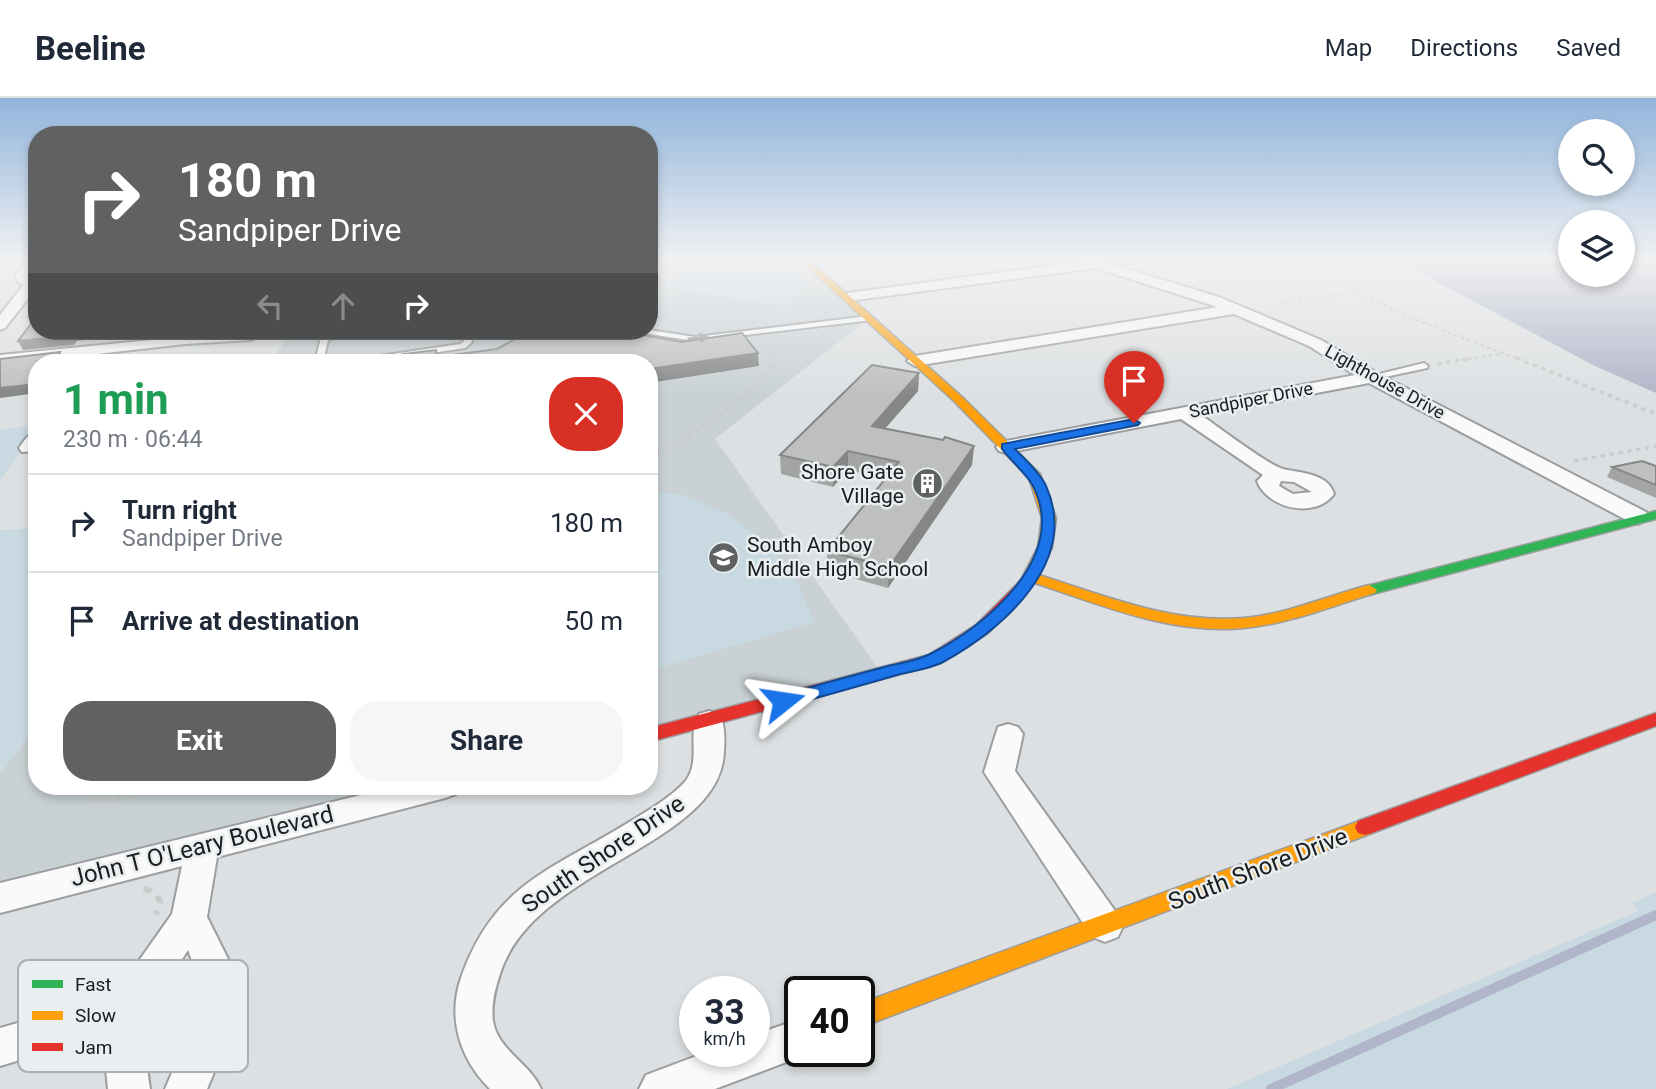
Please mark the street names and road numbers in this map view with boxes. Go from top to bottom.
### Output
street label: Lighthouse Drive [1322,340,1449,423]
street label: Sandpiper Drive [1187,377,1315,422]
street label: South Shore Drive [516,789,690,919]
street label: John T O'Leary Boulevard [68,800,336,892]
street label: South Shore Drive [1164,822,1352,916]

